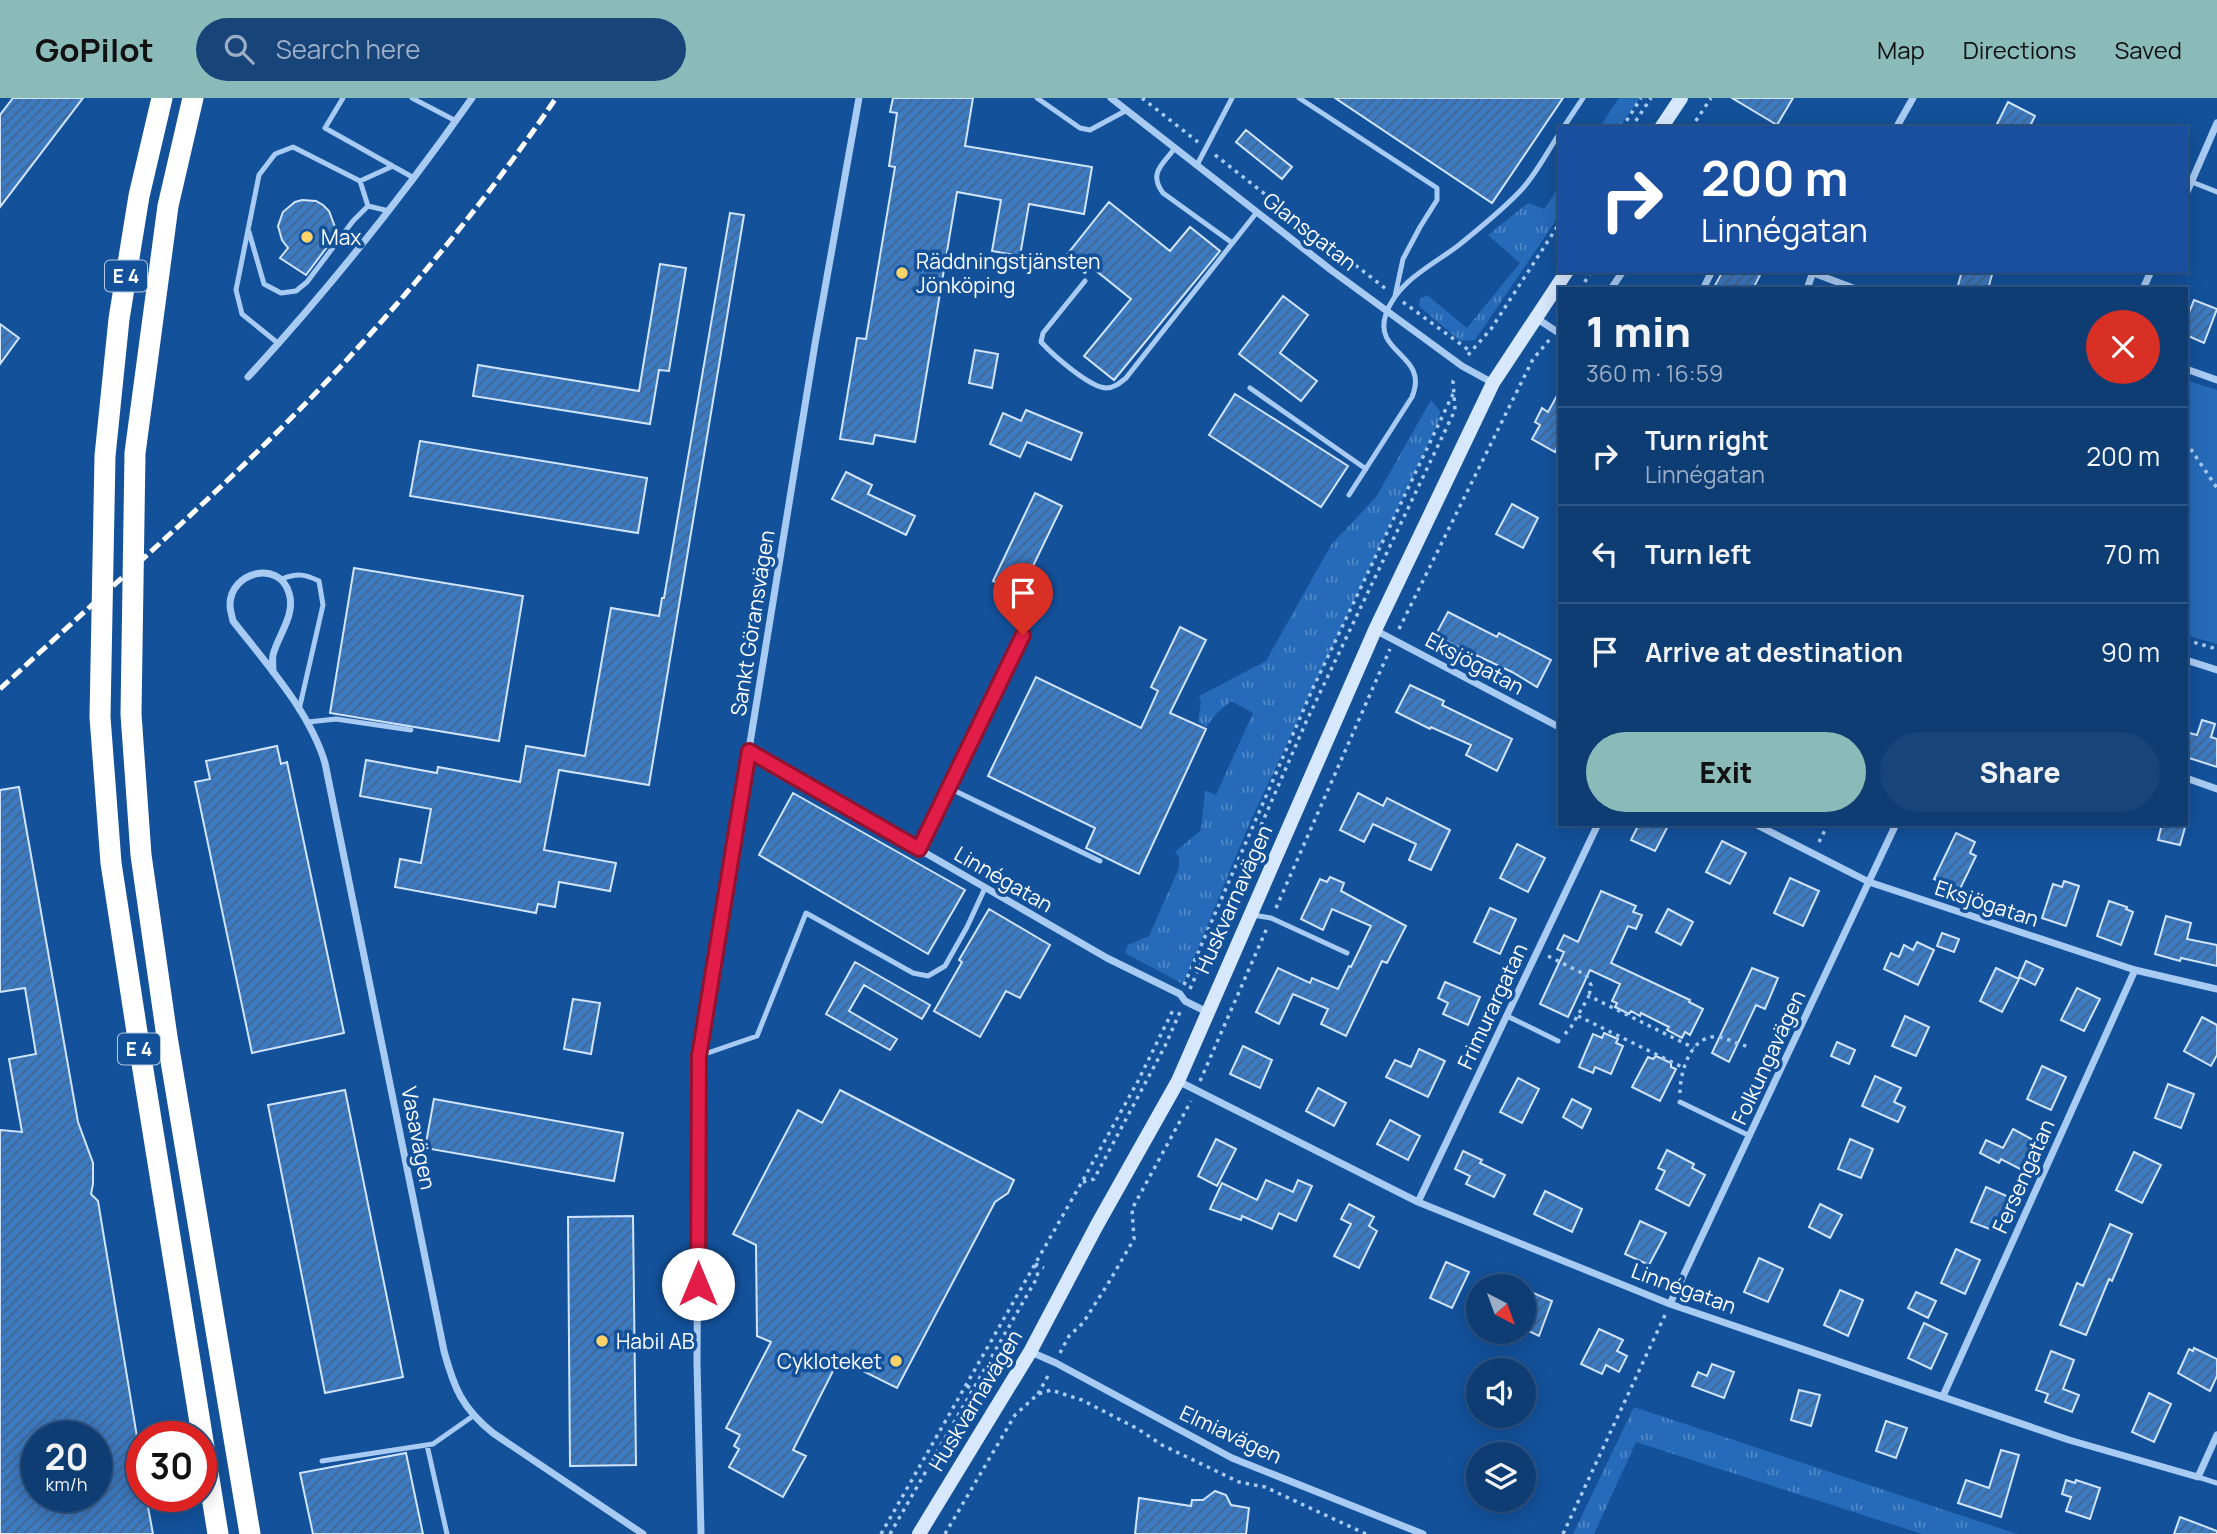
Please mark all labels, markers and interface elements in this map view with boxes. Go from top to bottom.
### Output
search box [196,18,686,81]
text: GoPilot [35,27,154,72]
icon: search [220,30,258,68]
text: Search here [276,31,420,67]
text: Map [1877,33,1925,66]
text: Directions [1963,33,2076,66]
text: Saved [2114,33,2182,66]
text: 200 m [1701,144,1849,211]
icon: right [1586,154,1677,245]
street label: Glansgatan [1257,186,1363,276]
text: Linnégatan [1701,208,1868,252]
place label: Max [321,223,361,251]
marker: Max [299,229,315,245]
place label: Räddningstjänsten Jönköping [916,247,1100,299]
road number: E 4 [105,260,147,292]
marker: Räddningstjänsten Jönköping [894,265,910,281]
text: 1 min [1586,302,1691,360]
button: close [2086,310,2160,384]
text: 360 m · 16:59 [1586,357,1723,389]
text: Turn right [1645,422,1769,458]
icon: right [1586,437,1624,475]
text: 200 m [2086,438,2160,474]
text: Linnégatan [1645,458,1765,490]
street label: Sankt Göransvägen [723,528,781,718]
icon: left [1586,535,1624,573]
text: Turn left [1645,536,1752,572]
text: 70 m [2104,536,2160,572]
pin [993,563,1053,635]
icon: arrive [1004,574,1042,612]
street label: Eksjögatan [1421,625,1529,701]
icon: arrive [1586,633,1624,671]
text: Arrive at destination [1645,634,1903,670]
text: 90 m [2101,634,2160,670]
button: Exit [1586,732,1866,812]
button: Share [1880,732,2160,812]
street label: Huskvarnavägen [1188,820,1278,978]
street label: Linnégatan [950,840,1058,918]
street label: Eksjögatan [1932,873,2042,933]
street label: Frimurargatan [1451,938,1533,1074]
street label: Folkungavägen [1725,985,1811,1129]
road number: E 4 [118,1034,160,1065]
street label: Vasavägen [395,1084,443,1192]
street label: Fersengatan [1985,1115,2061,1237]
position arrow [661,1247,735,1321]
street label: Linnégatan [1628,1256,1740,1320]
north arrow [1466,1274,1536,1344]
map controls [1466,1274,1536,1512]
street label: Huskvarnavägen [922,1324,1028,1476]
place label: Habil AB [616,1327,695,1355]
marker: Habil AB [594,1333,610,1349]
place label: Cykloteket [777,1347,882,1375]
marker: Cykloteket [888,1353,904,1369]
button: sound [1466,1358,1536,1428]
street label: Elmiavägen [1176,1398,1286,1470]
speed limit sign: 30 [126,1421,217,1512]
text: 20 [45,1433,88,1481]
button: layers [1466,1442,1536,1512]
text: km/h [46,1472,87,1496]

